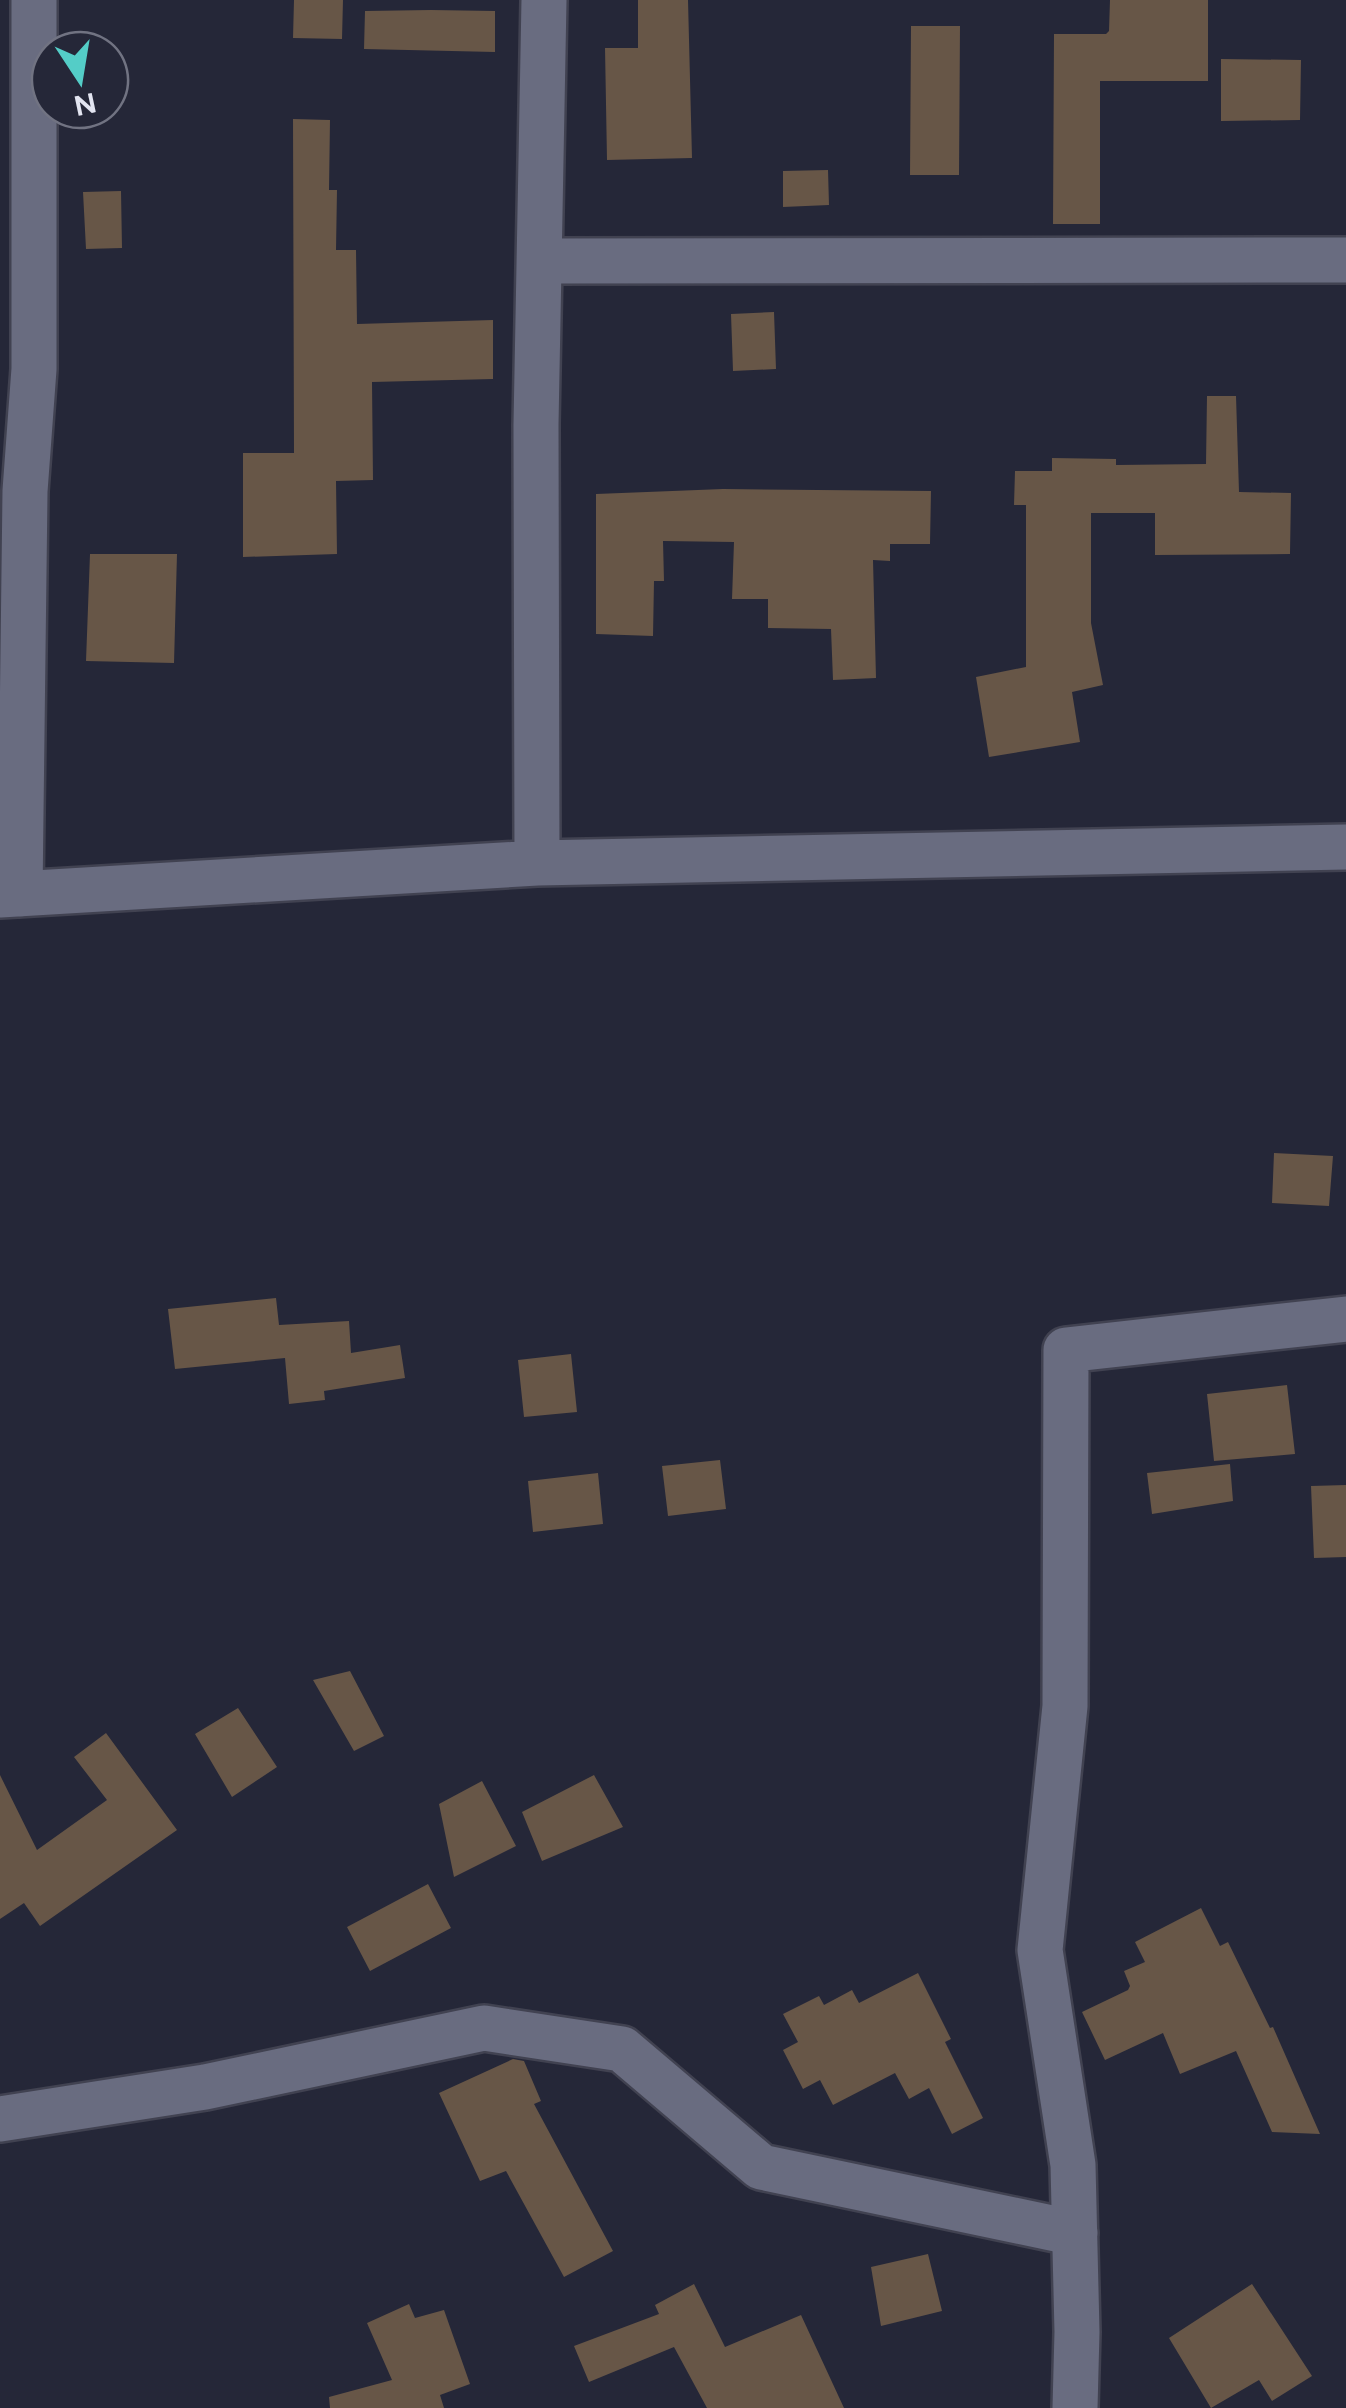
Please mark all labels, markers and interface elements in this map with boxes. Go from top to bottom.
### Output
north arrow [30,30,130,130]
text: N [71,86,99,123]

